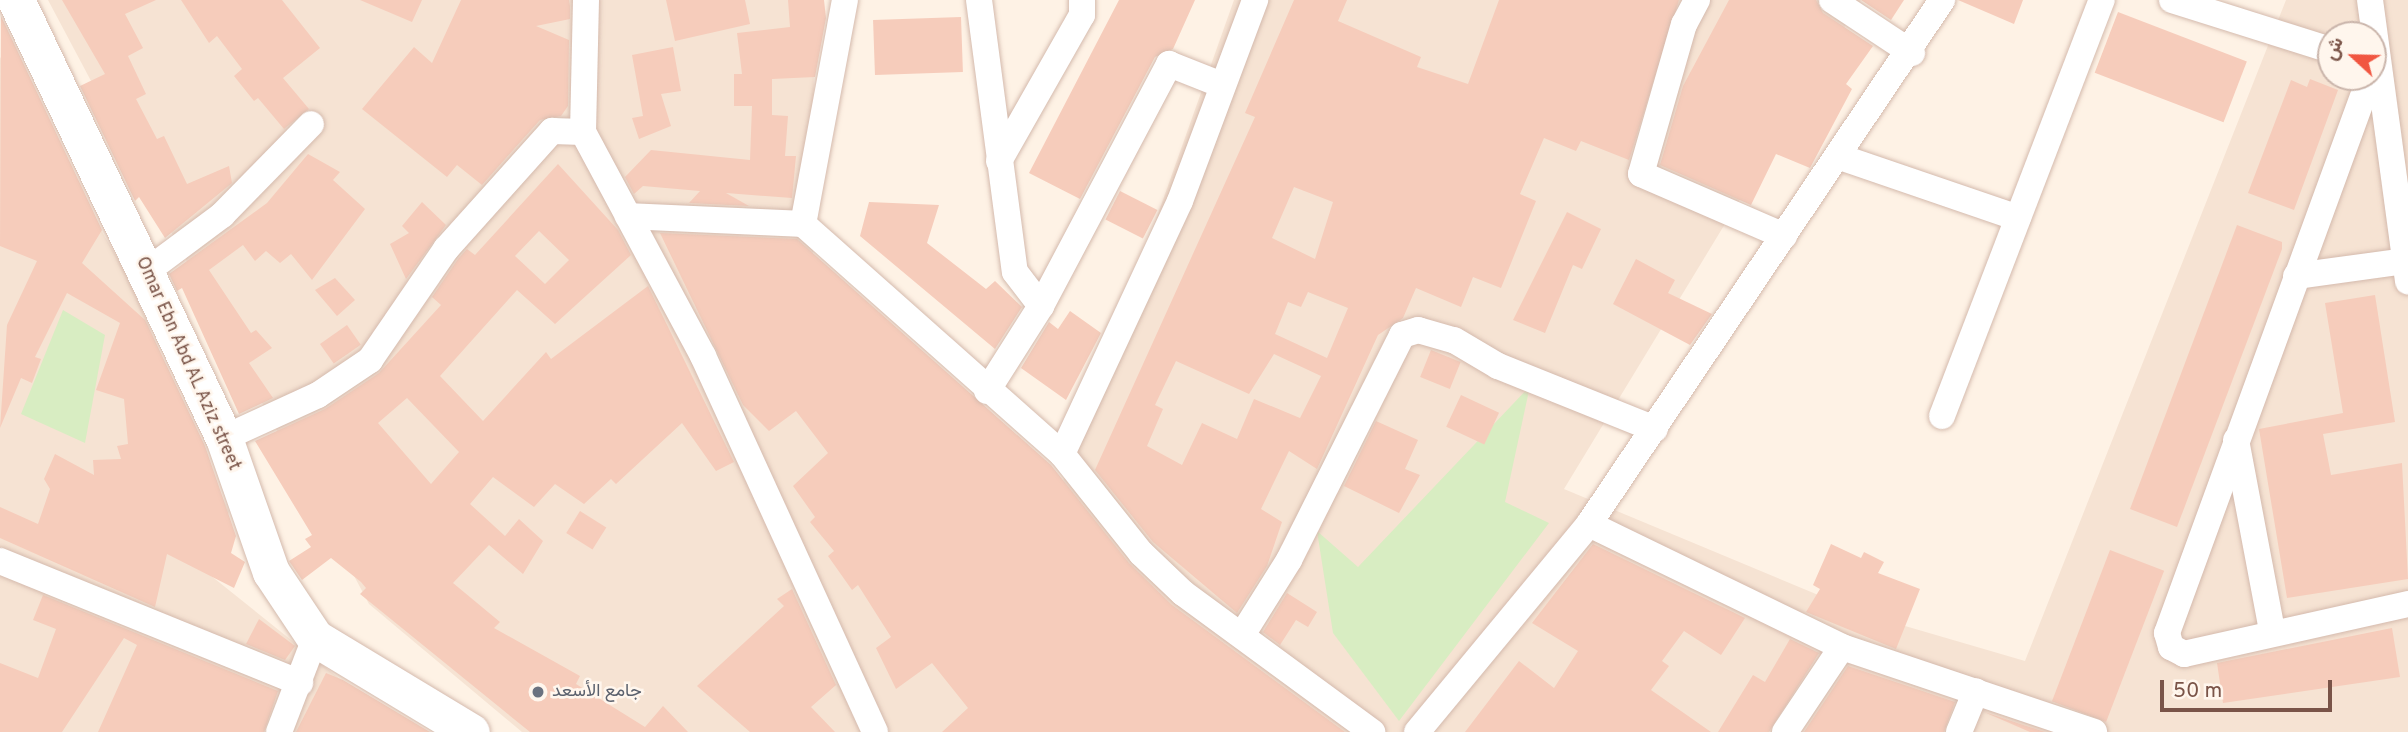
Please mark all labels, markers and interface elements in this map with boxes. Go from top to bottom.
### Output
north arrow [2317,21,2387,91]
text: ش [2319,34,2350,64]
street label: Omar Ebn Abd AL Aziz street [130,253,244,475]
scale bar [2163,666,2334,710]
text: 50 m [2173,678,2222,705]
place label: جامع الأسعد [552,681,642,703]
marker: جامع الأسعد [530,684,546,700]

